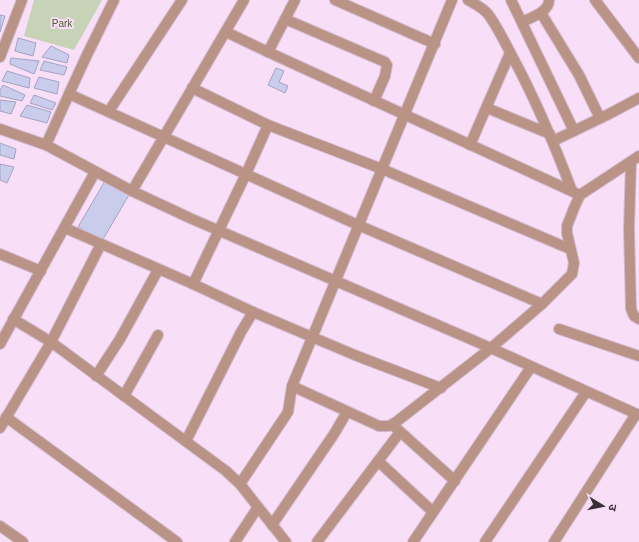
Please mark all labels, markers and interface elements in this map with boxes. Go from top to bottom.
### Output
park label: Park [52,18,73,29]
north arrow [583,486,623,526]
text: उ [606,504,619,513]

